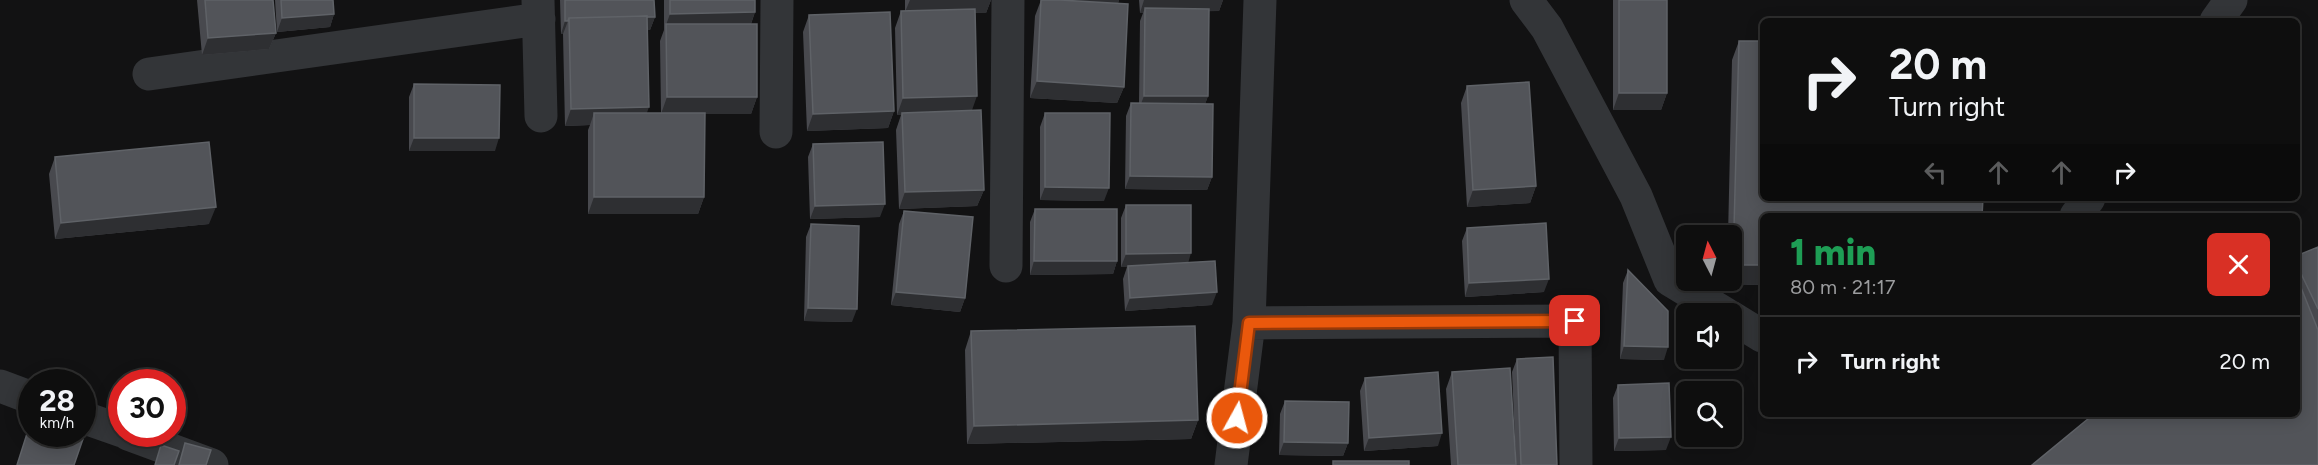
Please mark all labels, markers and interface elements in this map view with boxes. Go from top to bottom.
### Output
text: 20 m [1889,39,1987,90]
icon: right [1790,42,1868,120]
text: Turn right [1889,90,2005,123]
icon: left [1919,156,1952,189]
icon: ahead [1982,156,2015,189]
icon: ahead [2045,156,2078,189]
icon: right [2108,156,2141,189]
north arrow [1676,225,1742,291]
map controls [1676,225,1742,447]
text: 1 min [1790,231,1876,274]
button: close [2207,233,2270,296]
text: 80 m · 21:17 [1790,275,1896,299]
pin [1549,295,1600,346]
button: sound [1676,303,1742,369]
icon: arrive [1558,304,1591,337]
icon: right [1790,345,1823,378]
text: Turn right [1841,348,1940,375]
text: 20 m [2219,348,2270,375]
speed limit sign: 30 [108,369,186,447]
button: search [1676,381,1742,447]
text: 28 [39,382,75,419]
position arrow [1205,386,1269,450]
text: km/h [40,414,74,432]

